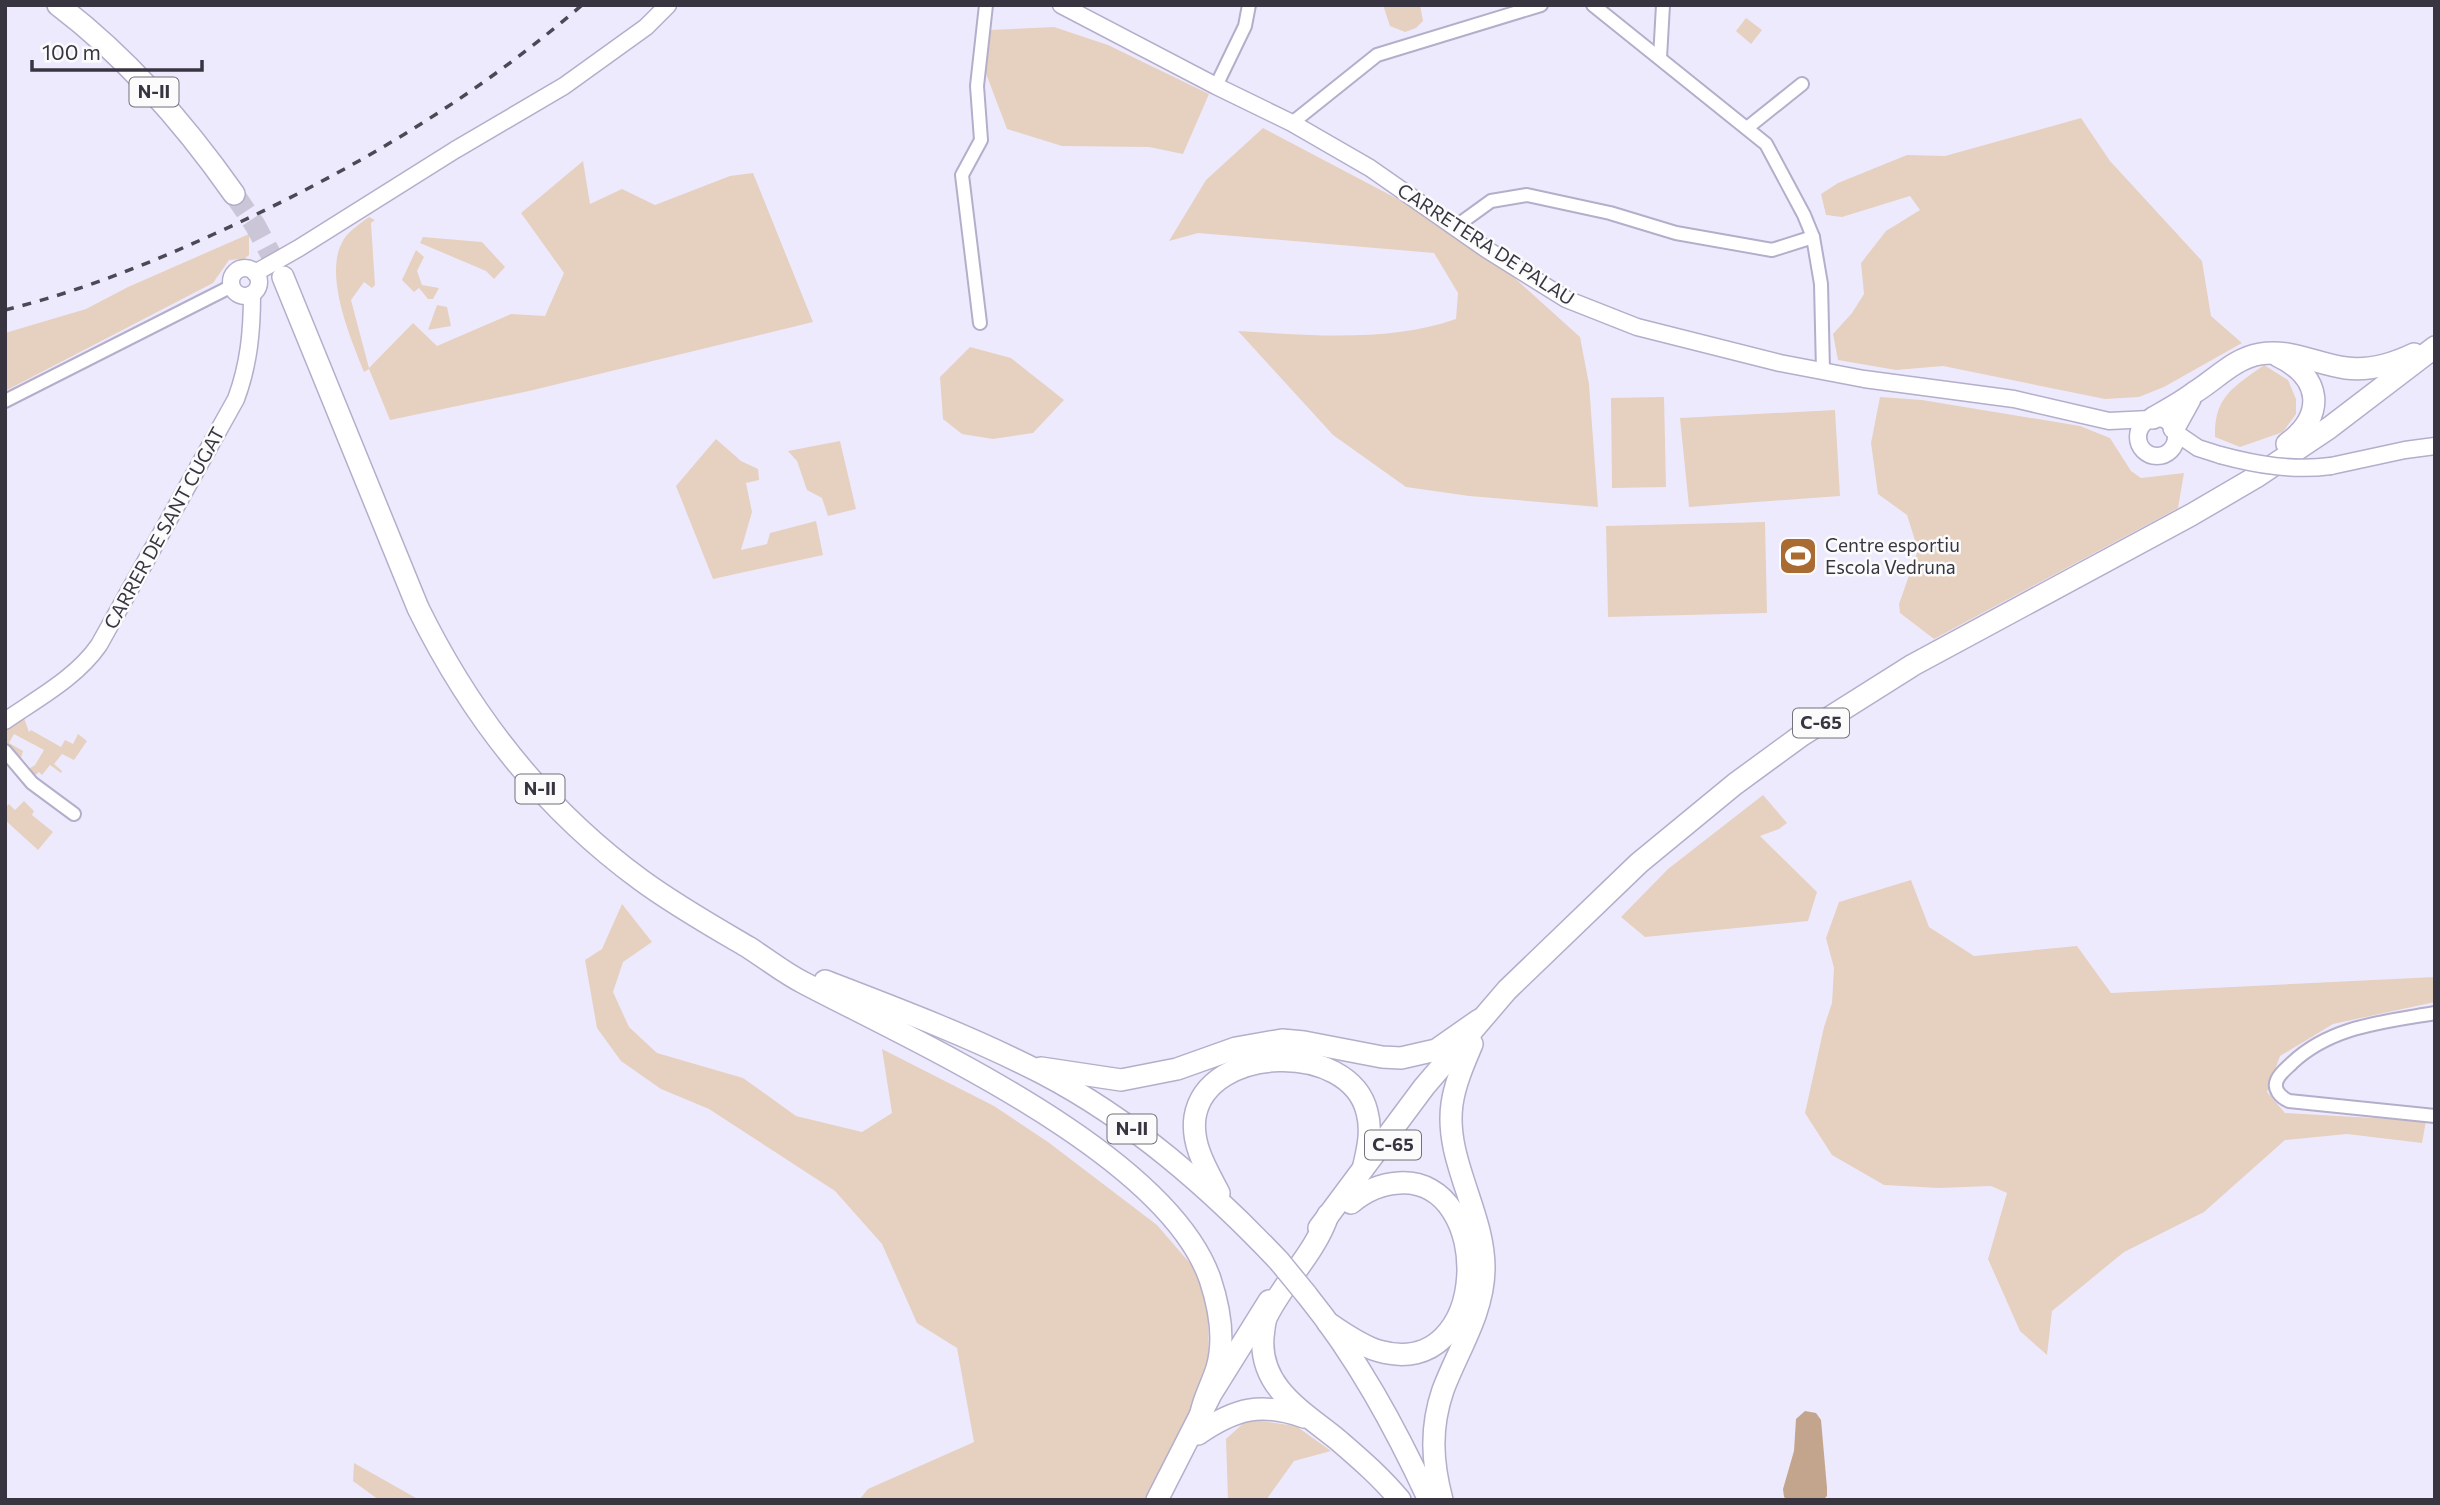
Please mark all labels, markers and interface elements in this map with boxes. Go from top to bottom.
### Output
scale bar [32,28,201,72]
text: 100 m [42,39,101,64]
road number: N-II [130,78,178,106]
street label: CARRETERA DE PALAU [1394,178,1579,309]
street label: CARRER DE SANT CUGAT [98,423,229,633]
place label: Centre esportiu Escola Vedruna [1825,533,1960,578]
sports icon: Centre esportiu Escola Vedruna [1777,535,1819,577]
road number: C-65 [1793,708,1849,738]
road number: N-II [516,774,564,804]
road number: N-II [1108,1114,1156,1144]
road number: C-65 [1365,1130,1421,1160]

